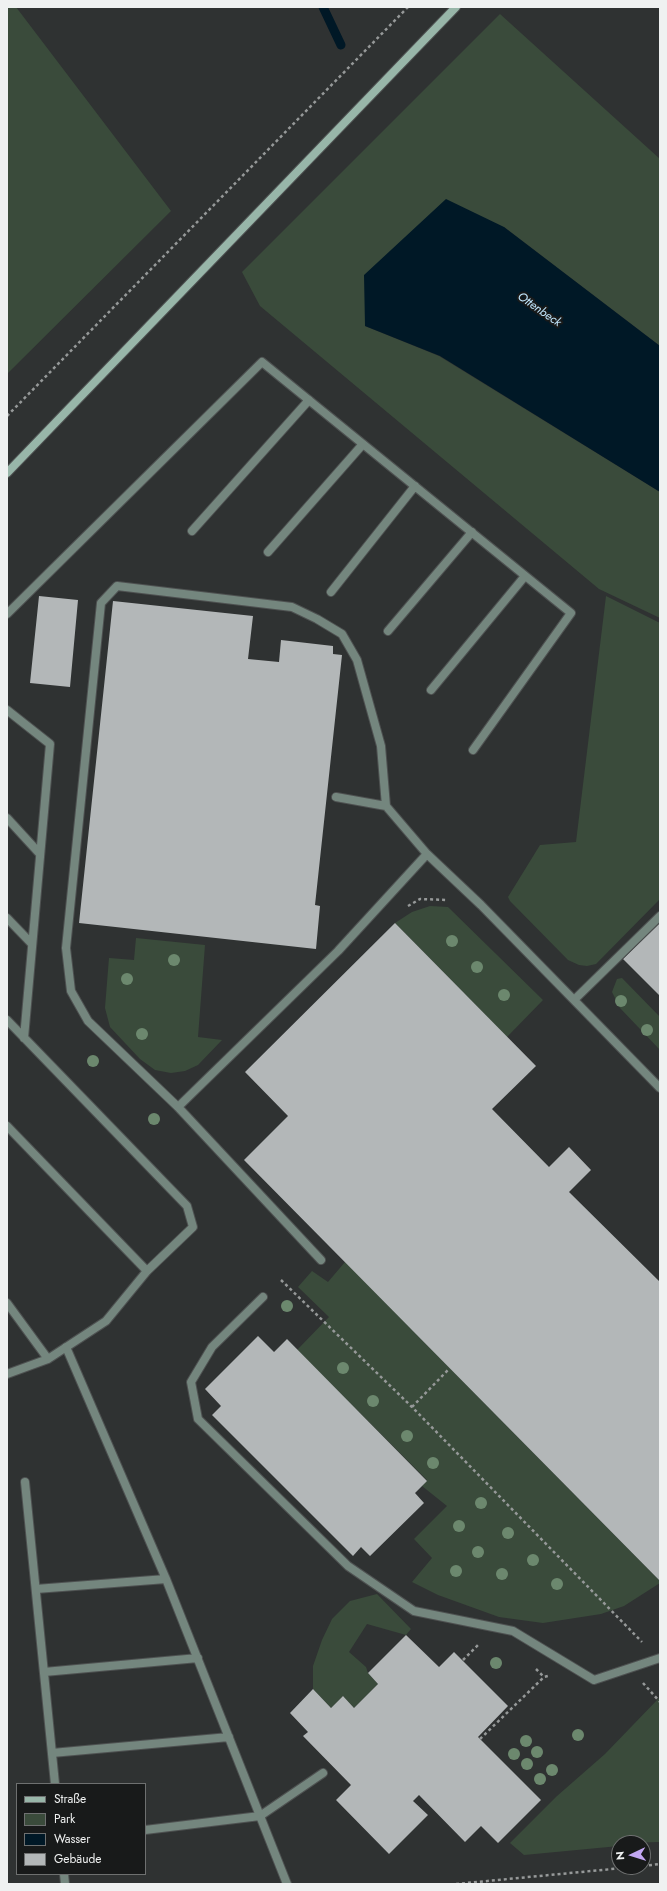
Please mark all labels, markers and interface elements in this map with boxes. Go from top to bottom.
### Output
water label: Ottenbeck [514,290,564,330]
legend [16,1783,146,1875]
text: Straße [54,1790,86,1808]
text: Park [54,1810,75,1828]
text: Wasser [54,1830,90,1848]
north arrow [611,1835,651,1875]
text: Gebäude [54,1850,101,1868]
text: N [612,1851,628,1861]

